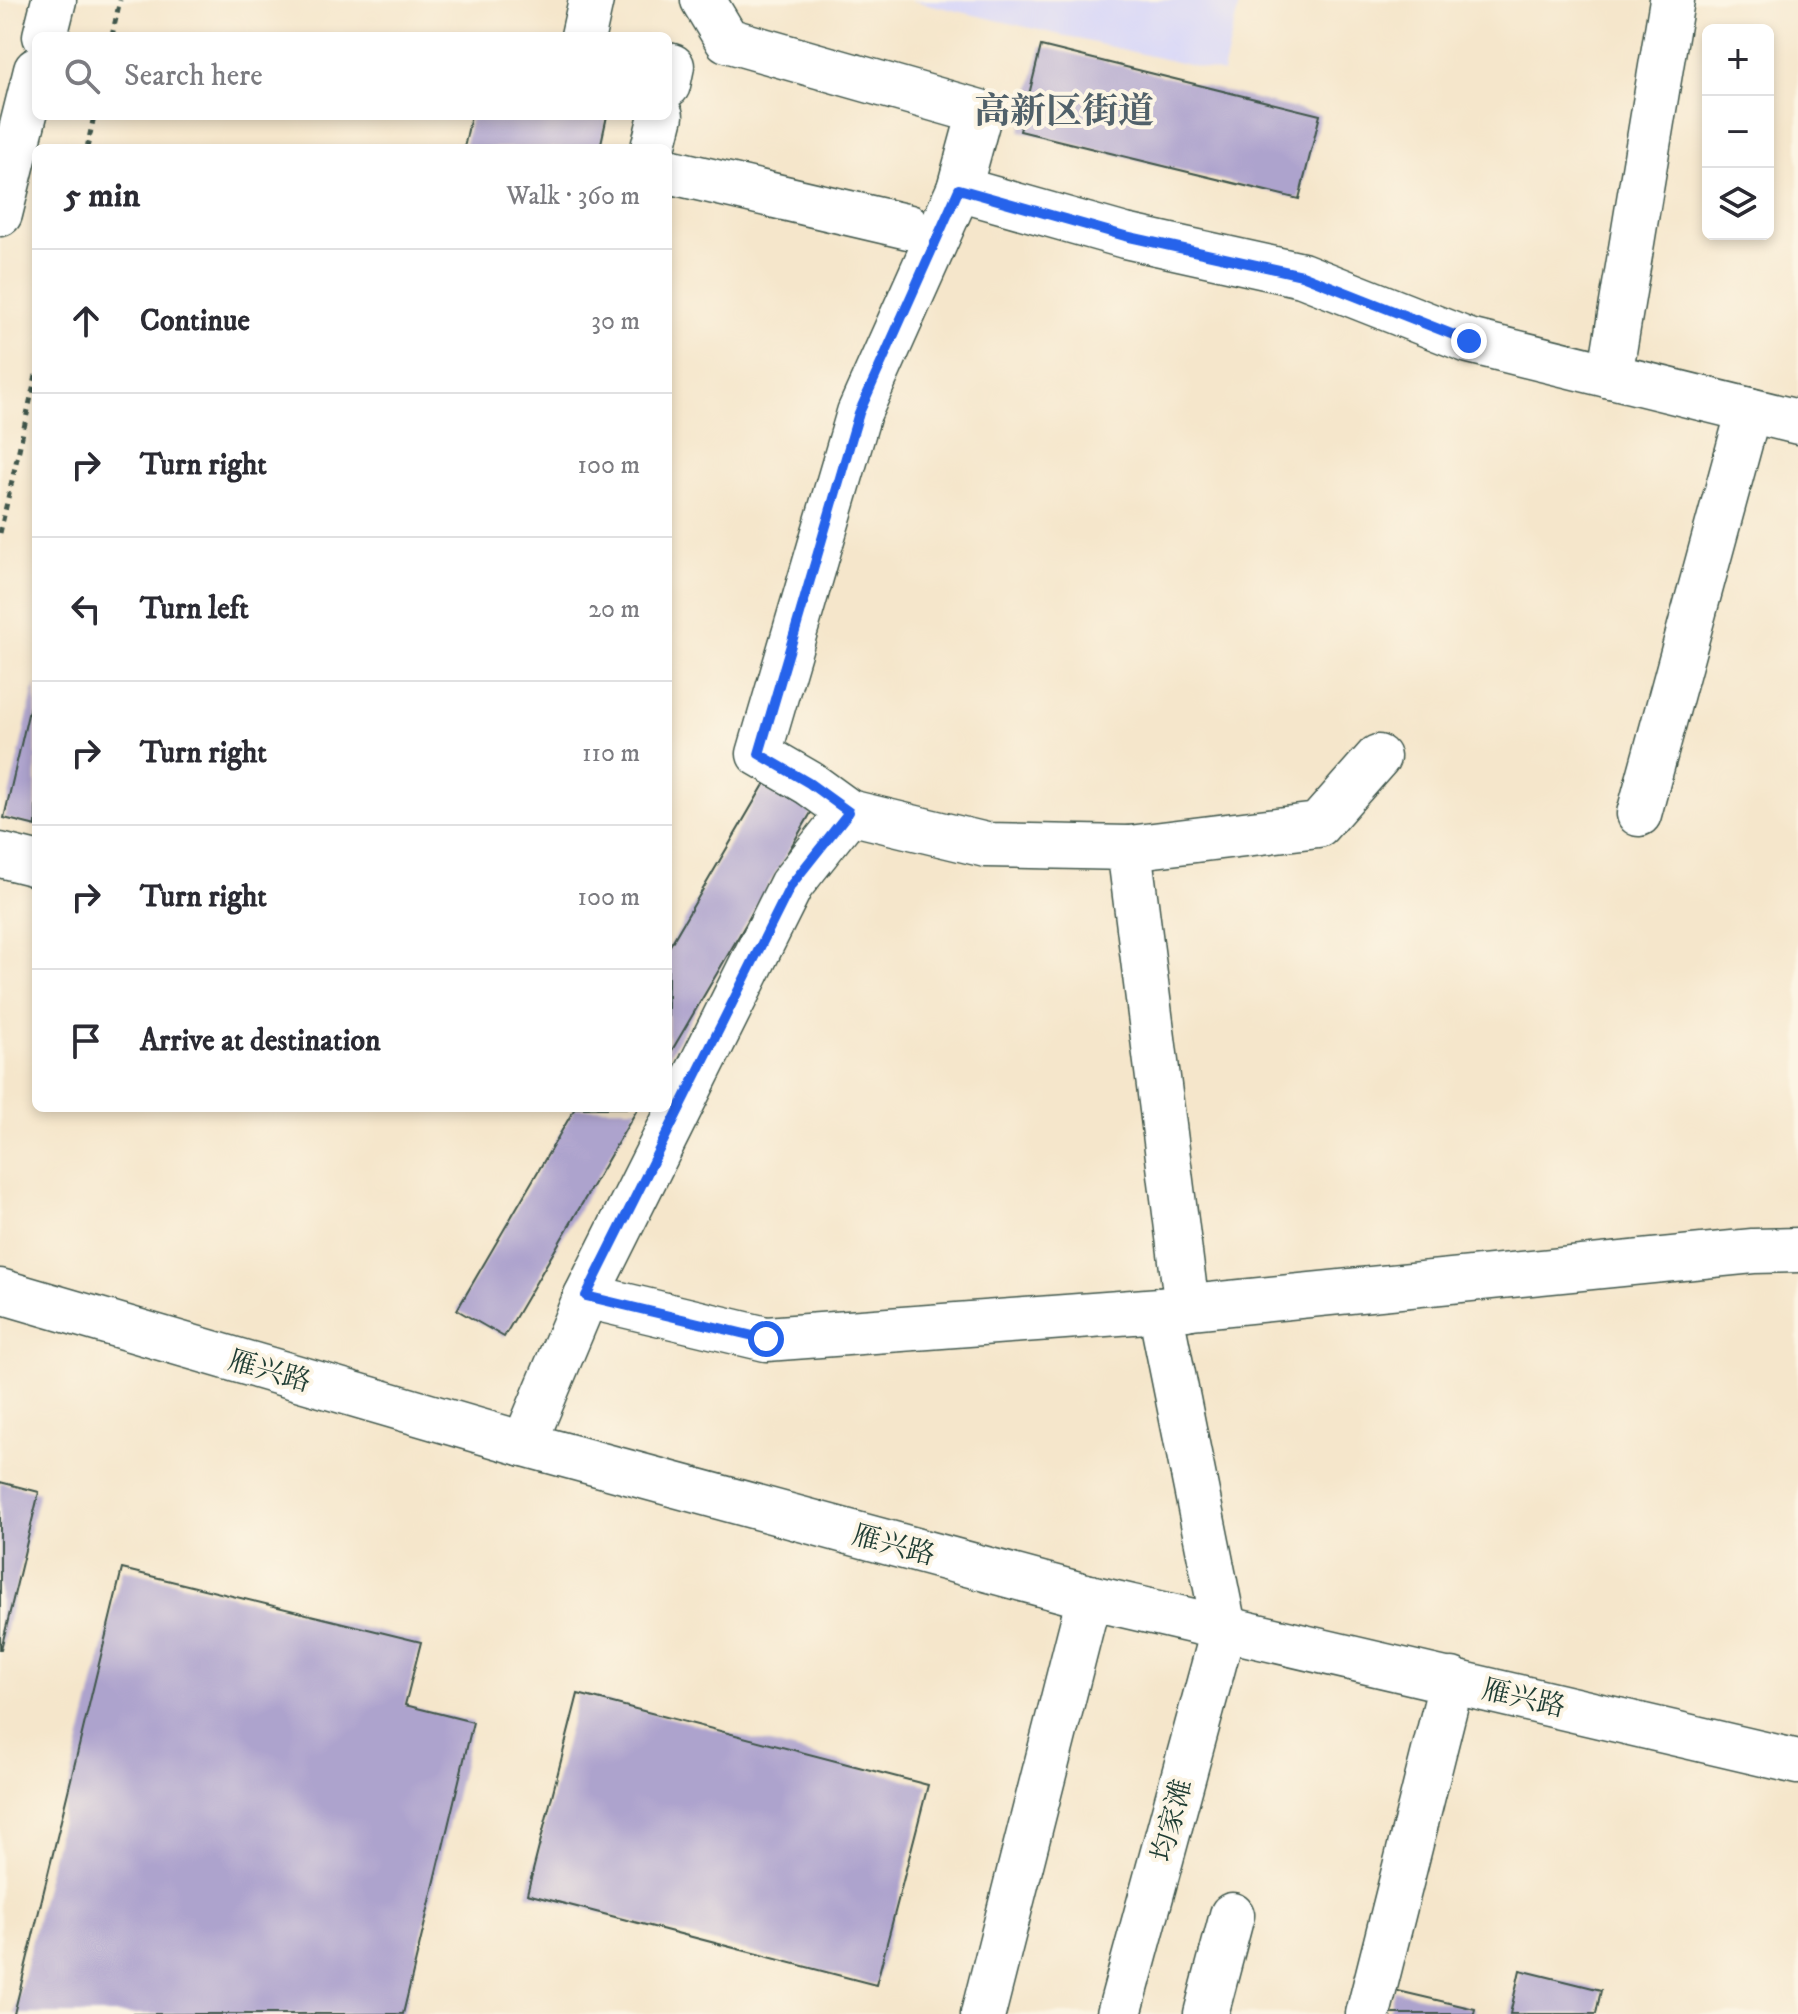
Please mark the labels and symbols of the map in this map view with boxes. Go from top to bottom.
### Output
district label: 高新区街道 [974,90,1154,135]
route end [1451,323,1487,359]
route start [748,1321,784,1357]
street label: 雁兴路 [224,1343,315,1400]
street label: 雁兴路 [849,1518,939,1573]
street label: 雁兴路 [1479,1672,1569,1725]
street label: 均家滩 [1145,1775,1200,1865]

